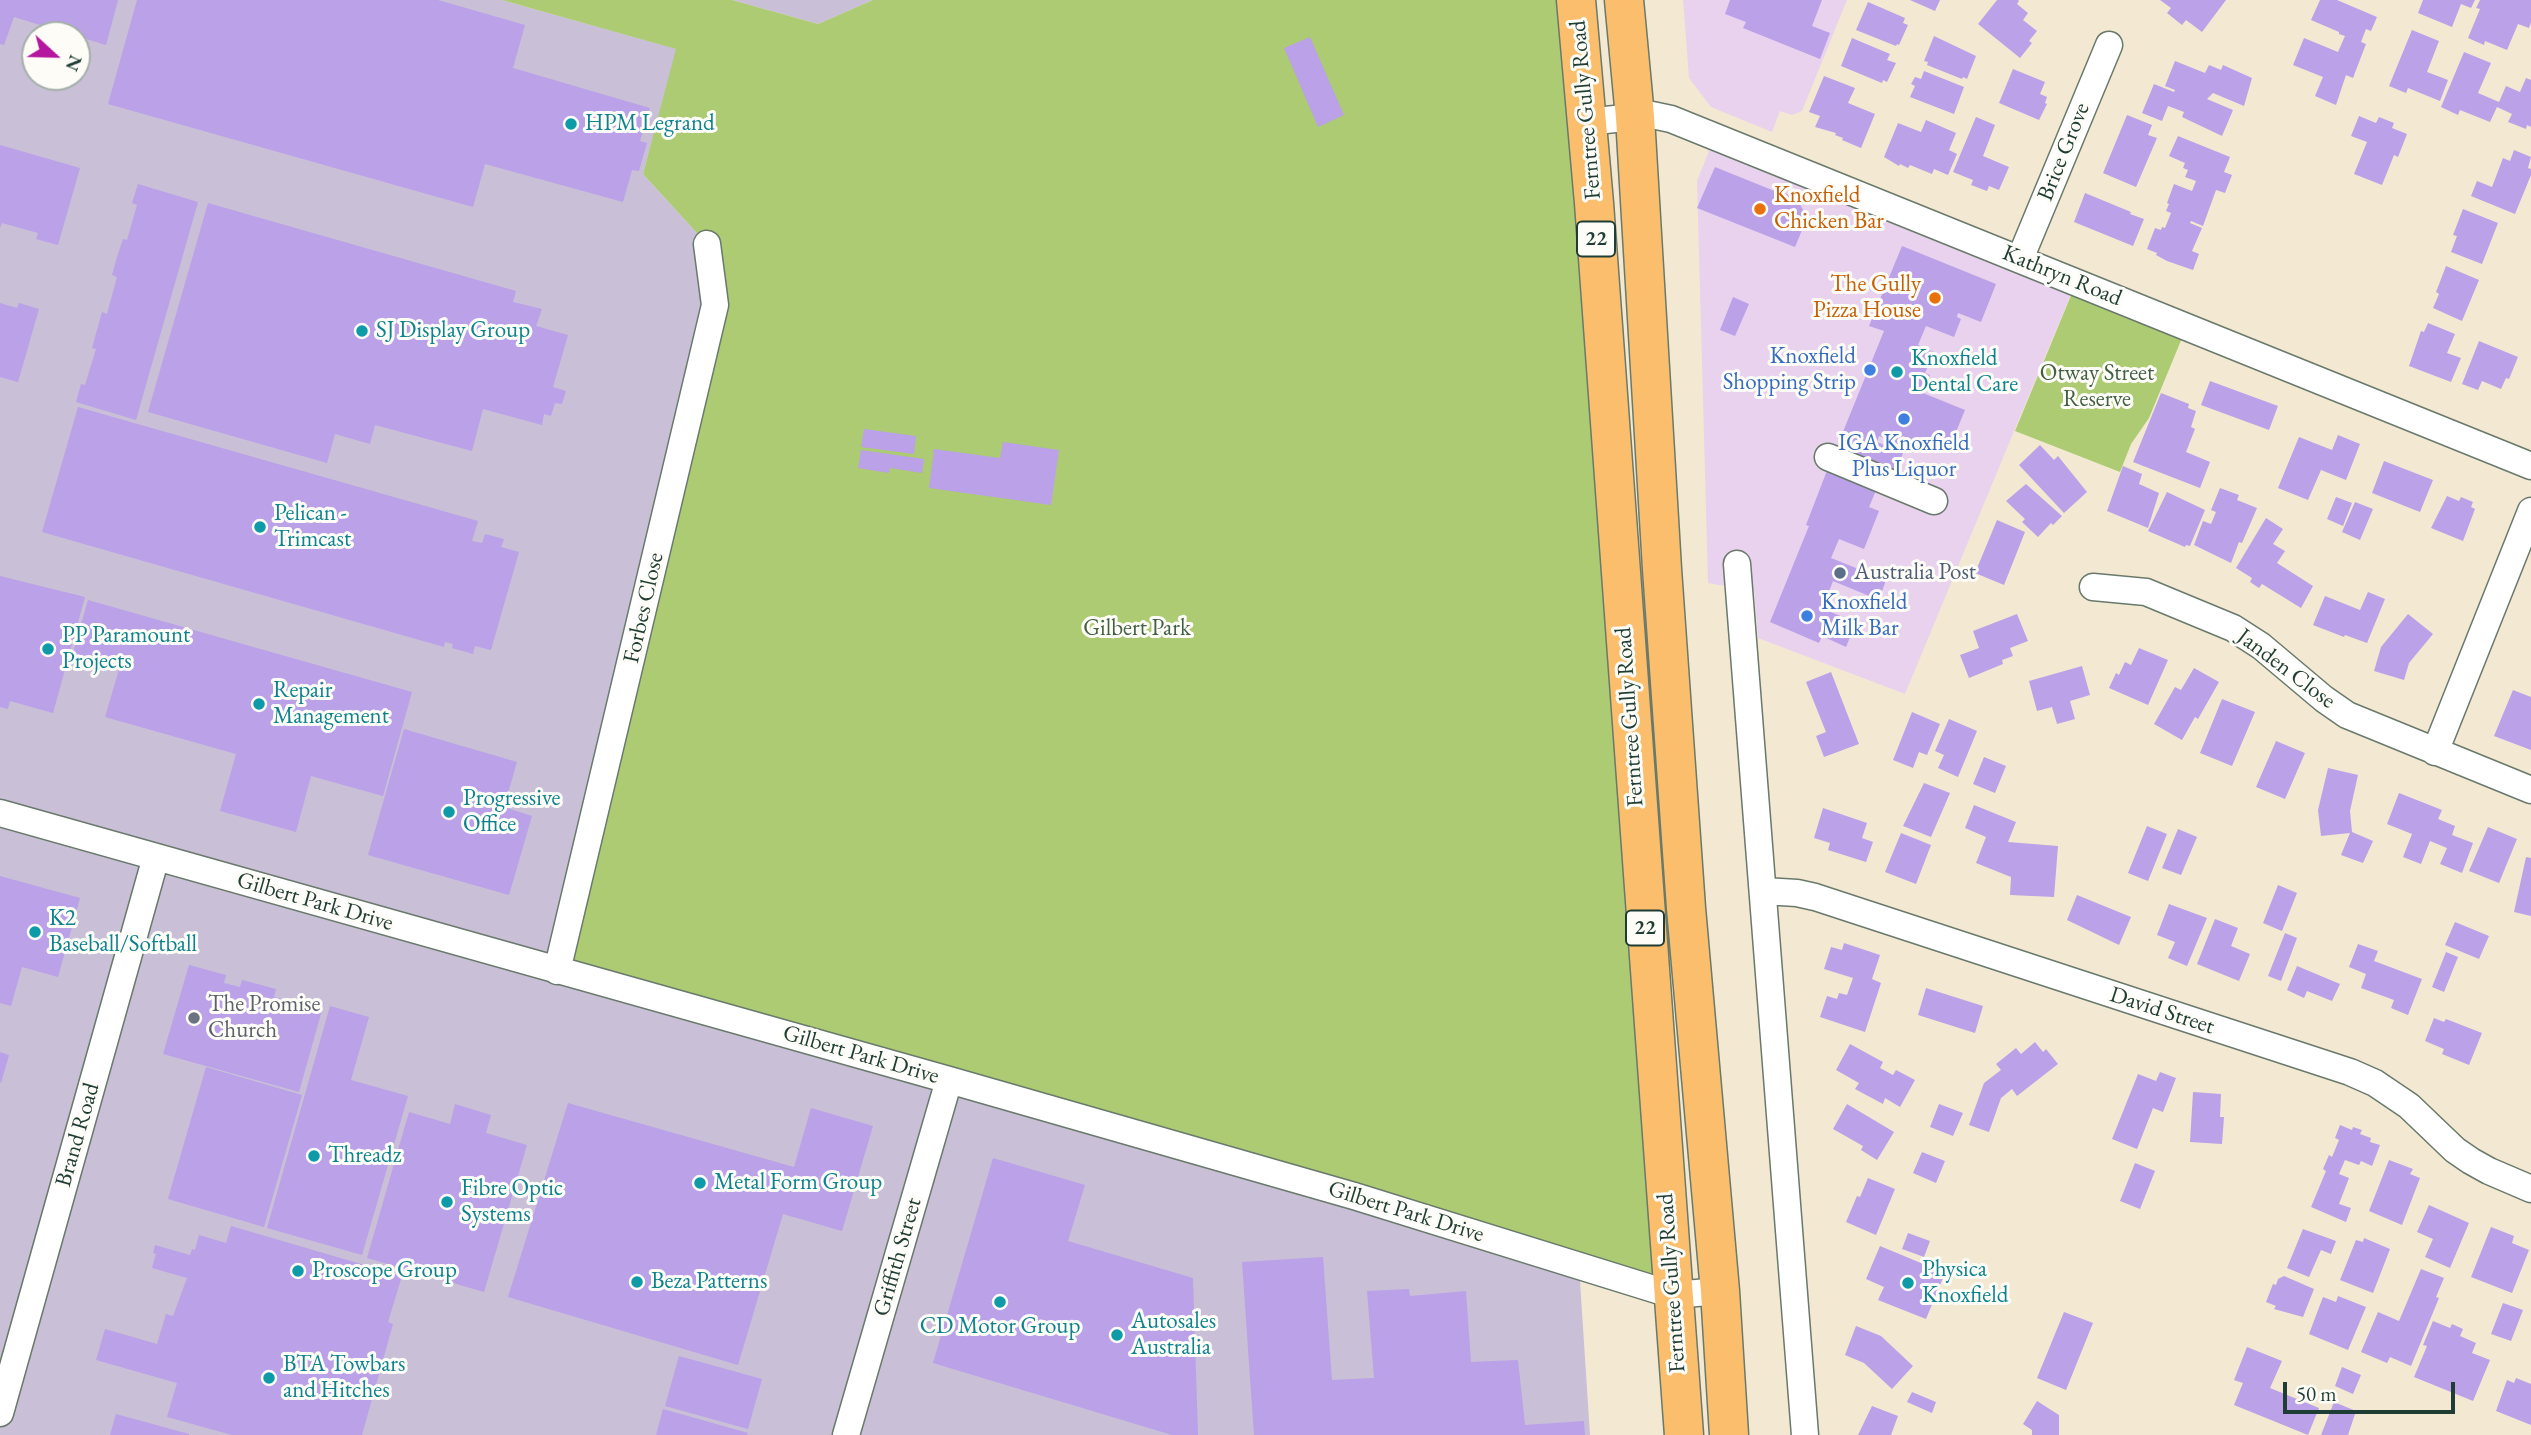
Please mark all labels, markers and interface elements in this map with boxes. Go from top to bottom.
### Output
street label: Ferntree Gully Road [1564,19,1608,201]
north arrow [21,21,91,91]
text: N [60,51,89,75]
street label: Brice Grove [2032,99,2096,205]
place label: HPM Legrand [585,110,715,138]
marker: HPM Legrand [563,116,579,132]
place label: Knoxfield Chicken Bar [1774,182,1884,236]
marker: Knoxfield Chicken Bar [1752,201,1768,217]
road number: 22 [1577,222,1615,256]
street label: Kathryn Road [1998,240,2126,312]
place label: The Gully Pizza House [1813,271,1921,325]
marker: The Gully Pizza House [1927,290,1943,306]
place label: SJ Display Group [376,317,530,345]
marker: SJ Display Group [354,323,370,339]
place label: Knoxfield Shopping Strip [1723,343,1856,397]
place label: Knoxfield Dental Care [1911,345,2018,399]
park label: Otway Street Reserve [2040,360,2154,414]
marker: Knoxfield Shopping Strip [1862,362,1878,378]
marker: Knoxfield Dental Care [1889,364,1905,380]
marker: IGA Knoxfield Plus Liquor [1896,411,1912,427]
place label: IGA Knoxfield Plus Liquor [1838,430,1970,484]
place label: Pelican - Trimcast [274,500,351,554]
marker: Pelican - Trimcast [252,519,268,535]
street label: Forbes Close [618,550,670,666]
place label: Australia Post [1854,559,1976,587]
marker: Australia Post [1832,565,1848,581]
place label: Knoxfield Milk Bar [1821,589,1907,643]
marker: Knoxfield Milk Bar [1799,608,1815,624]
park label: Gilbert Park [1083,615,1191,643]
place label: PP Paramount Projects [62,622,190,676]
street label: Janden Close [2231,623,2341,715]
street label: Ferntree Gully Road [1610,626,1650,808]
marker: PP Paramount Projects [40,641,56,657]
place label: Repair Management [273,677,389,731]
marker: Repair Management [251,696,267,712]
place label: Progressive Office [463,785,560,839]
marker: Progressive Office [441,804,457,820]
street label: Gilbert Park Drive [234,867,396,937]
place label: K2 Baseball/Softball [49,905,197,959]
road number: 22 [1626,911,1664,946]
marker: K2 Baseball/Softball [27,924,43,940]
street label: David Street [2106,981,2218,1041]
place label: The Promise Church [208,991,321,1045]
marker: The Promise Church [186,1010,202,1026]
street label: Gilbert Park Drive [780,1020,942,1090]
street label: Brand Road [50,1080,106,1190]
place label: Threadz [328,1142,401,1170]
marker: Threadz [306,1148,322,1164]
place label: Metal Form Group [714,1169,882,1197]
place label: Fibre Optic Systems [461,1175,563,1229]
marker: Metal Form Group [692,1175,708,1191]
street label: Gilbert Park Drive [1325,1175,1487,1249]
street label: Ferntree Gully Road [1652,1192,1692,1374]
marker: Fibre Optic Systems [439,1194,455,1210]
street label: Griffith Street [868,1194,928,1320]
place label: Physica Knoxfield [1922,1256,2008,1310]
place label: Proscope Group [312,1257,457,1285]
marker: Proscope Group [290,1263,306,1279]
place label: Beza Patterns [651,1268,767,1296]
marker: Beza Patterns [629,1274,645,1290]
marker: Physica Knoxfield [1900,1275,1916,1291]
marker: CD Motor Group [992,1294,1008,1310]
place label: Autosales Australia [1131,1308,1216,1362]
place label: CD Motor Group [920,1313,1080,1341]
marker: Autosales Australia [1109,1327,1125,1343]
place label: BTA Towbars and Hitches [283,1351,405,1405]
scale bar [2286,1368,2458,1412]
marker: BTA Towbars and Hitches [261,1370,277,1386]
text: 50 m [2296,1380,2337,1407]

